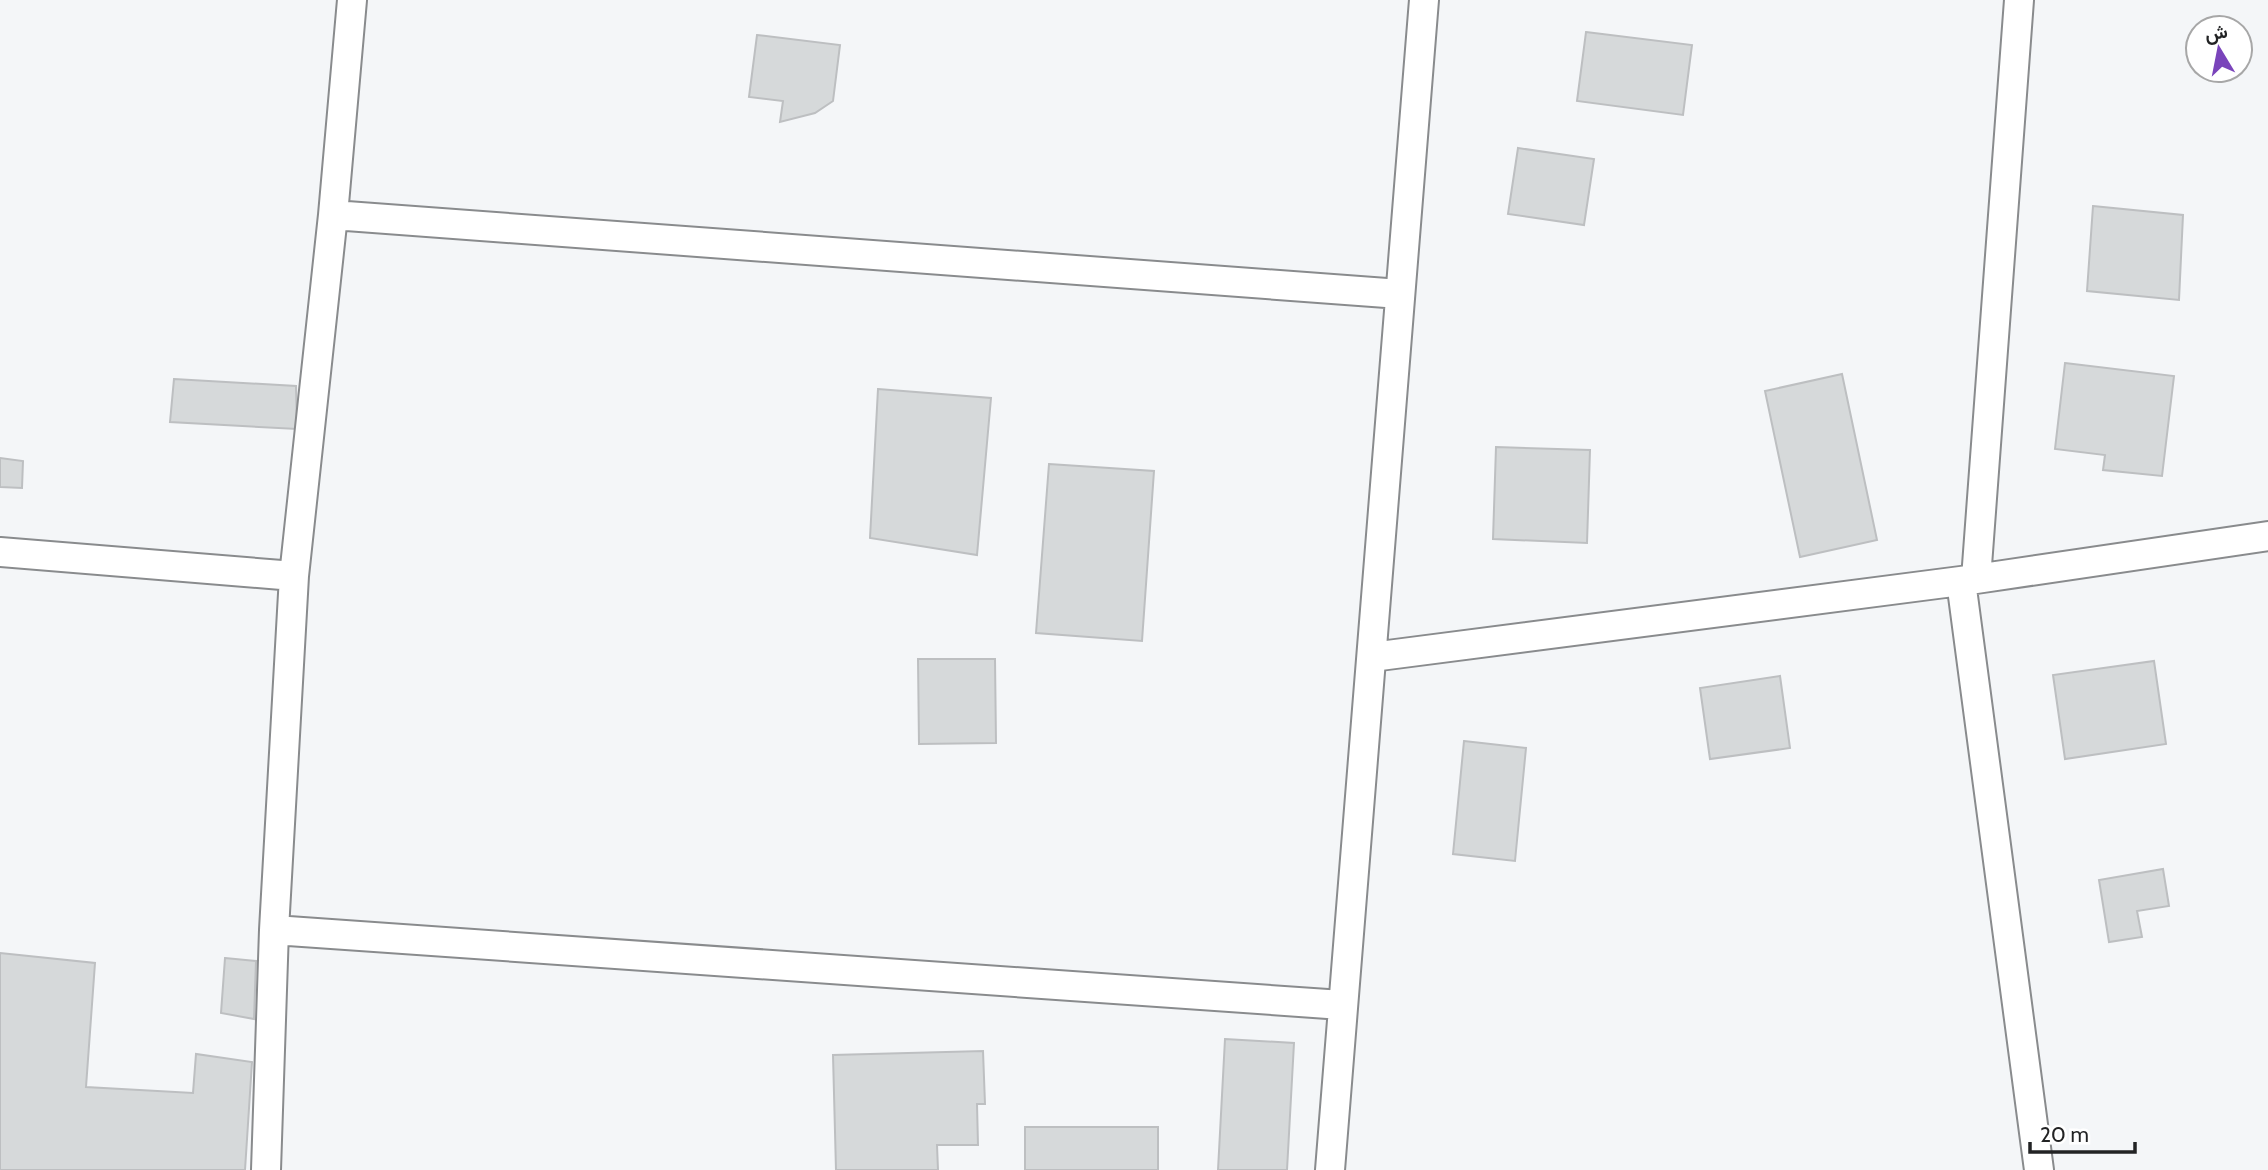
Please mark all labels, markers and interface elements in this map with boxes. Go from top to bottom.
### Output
north arrow [2184,14,2254,84]
text: ش [2203,19,2230,46]
scale bar [2030,1110,2135,1154]
text: 20 m [2040,1122,2089,1147]

